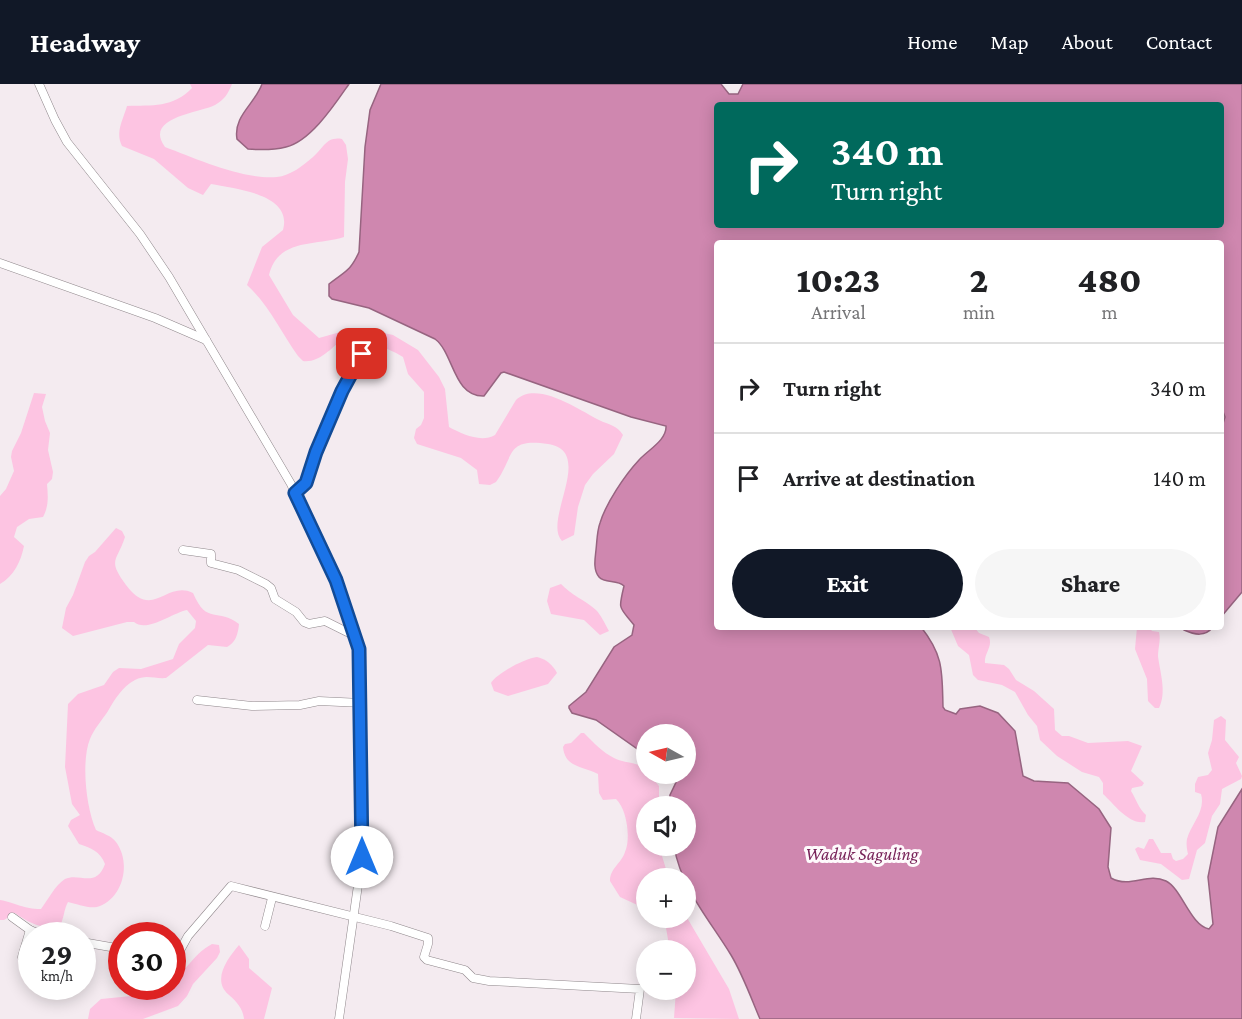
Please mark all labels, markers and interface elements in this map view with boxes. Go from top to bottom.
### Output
text: Headway [30,27,140,58]
text: Home [907,30,957,54]
text: Map [990,30,1029,54]
text: About [1062,30,1113,54]
text: Contact [1146,30,1212,54]
icon: right [732,126,810,204]
text: 340 m [831,127,943,174]
text: Turn right [831,176,942,206]
text: 10:23 [797,260,880,300]
text: 2 [970,260,988,300]
text: 480 [1078,260,1141,300]
text: Arrival [811,301,866,323]
text: min [963,301,995,323]
text: m [1101,301,1118,323]
pin [336,328,387,379]
icon: arrive [345,337,378,370]
icon: right [732,372,765,405]
text: Turn right [783,376,881,401]
text: 340 m [1150,376,1206,401]
icon: arrive [732,462,765,495]
text: Arrive at destination [783,466,975,491]
text: 140 m [1153,466,1206,491]
button: Exit [732,549,963,618]
button: Share [975,549,1206,618]
north arrow [636,724,696,784]
map controls [636,724,696,1000]
button: sound [636,796,696,856]
position arrow [330,825,394,889]
water label: Waduk Saguling [805,844,920,864]
button: + [636,868,696,928]
speed limit sign: 30 [108,922,186,1000]
text: 29 [41,937,73,970]
button: − [636,940,696,1000]
text: km/h [41,968,73,984]

